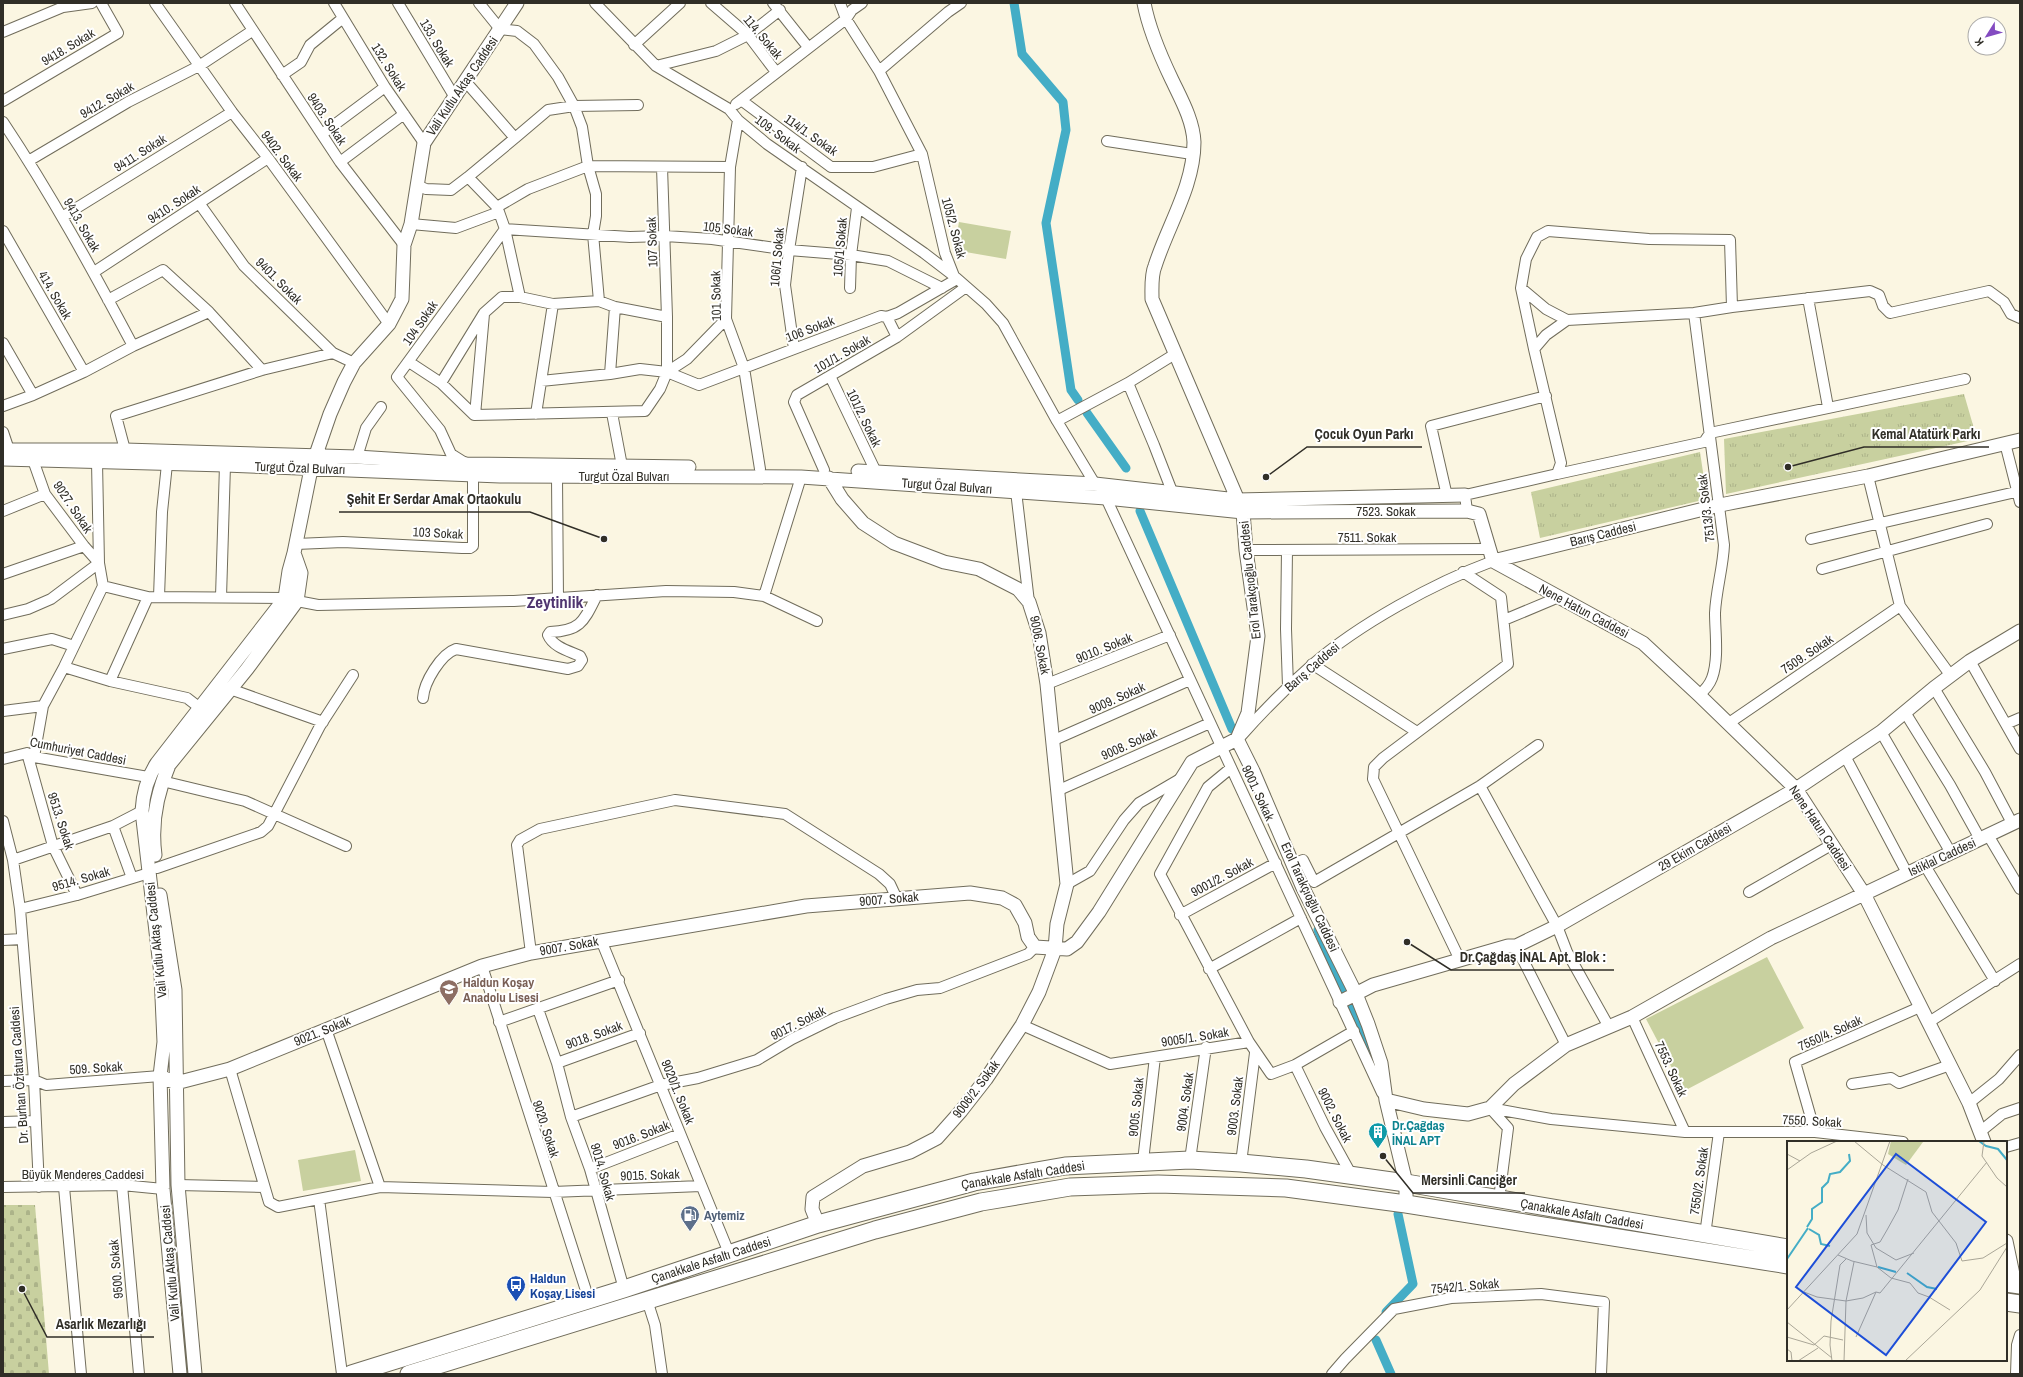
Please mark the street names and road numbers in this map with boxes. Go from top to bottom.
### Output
street label: 114. Sokak [740,11,787,63]
street label: 133. Sokak [416,16,458,71]
street label: 9418. Sokak [38,24,98,70]
street label: Vali Kutlu Aktaş Caddesi [422,33,502,139]
street label: 132. Sokak [368,40,411,95]
street label: 9412. Sokak [77,77,137,122]
street label: 9403. Sokak [303,90,351,149]
street label: 114/1. Sokak [781,110,842,160]
street label: 109. Sokak [752,111,805,157]
street label: 9402. Sokak [257,127,307,185]
street label: 9411. Sokak [111,130,170,176]
street label: 9410. Sokak [145,180,204,227]
street label: 9413. Sokak [60,195,105,255]
street label: 105/2. Sokak [938,196,970,261]
street label: 107 Sokak [643,216,661,267]
street label: 105/1 Sokak [829,216,851,277]
street label: 105 Sokak [702,217,755,241]
street label: 106/1 Sokak [766,226,788,287]
street label: 9401. Sokak [252,254,306,308]
street label: 414. Sokak [34,268,76,323]
street label: 101 Sokak [707,270,725,321]
street label: 104 Sokak [399,297,442,349]
street label: 106 Sokak [783,312,837,346]
street label: 101/1. Sokak [811,331,874,377]
street label: 101/2. Sokak [843,386,886,450]
street label: Turgut Özal Bulvarı [254,458,346,478]
street label: Turgut Özal Bulvarı [579,468,669,485]
street label: 7513/3. Sokak [1693,472,1719,543]
street label: Turgut Özal Bulvarı [901,474,993,498]
street label: 9027. Sokak [49,478,97,537]
street label: 7523. Sokak [1356,503,1416,520]
street label: Barış Caddesi [1568,518,1638,550]
street label: Erol Tarakçıoğlu Caddesi [1235,520,1265,640]
street label: 103 Sokak [412,523,464,543]
street label: 7511. Sokak [1338,529,1397,546]
street label: Nene Hatun Caddesi [1536,580,1632,642]
street label: 9006. Sokak [1026,614,1054,676]
street label: 9010. Sokak [1073,629,1135,667]
street label: 7509. Sokak [1778,630,1837,678]
street label: Barış Caddesi [1281,638,1343,696]
street label: 9009. Sokak [1086,678,1148,718]
street label: 9008. Sokak [1098,724,1160,764]
street label: Cumhuriyet Caddesi [28,733,128,769]
street label: 9001. Sokak [1238,763,1279,824]
street label: Nene Hatun Caddesi [1785,782,1855,874]
street label: 9513. Sokak [44,790,78,852]
street label: 29 Ekim Caddesi [1655,819,1735,875]
street label: Istiklal Caddesi [1905,834,1979,880]
street label: Erol Tarakçıoğlu Caddesi [1277,839,1343,955]
street label: 9001/2. Sokak [1188,853,1257,901]
street label: 9514. Sokak [50,862,112,895]
street label: Vali Kutlu Aktaş Caddesi [141,881,171,999]
street label: 9007. Sokak [859,888,920,910]
street label: 9007. Sokak [538,932,600,960]
street label: 9017. Sokak [768,1002,829,1044]
street label: Dr. Burhan Özfatura Caddesi [6,1006,32,1144]
street label: 7550/4. Sokak [1795,1011,1865,1055]
street label: 9021. Sokak [291,1012,353,1050]
street label: 9018. Sokak [563,1017,625,1053]
street label: 9005/1. Sokak [1160,1023,1231,1051]
street label: 7553. Sokak [1651,1039,1692,1100]
street label: 9006/2. Sokak [949,1056,1004,1121]
street label: 9020/1. Sokak [657,1057,699,1127]
street label: 509. Sokak [69,1058,124,1078]
street label: 9004. Sokak [1172,1071,1198,1133]
street label: 9003. Sokak [1223,1075,1247,1136]
street label: 9005. Sokak [1124,1076,1148,1137]
street label: 9002. Sokak [1314,1085,1356,1146]
street label: 9020. Sokak [529,1098,563,1160]
street label: 7550. Sokak [1782,1111,1843,1131]
street label: 9016. Sokak [610,1116,672,1154]
street label: 9014. Sokak [587,1141,620,1203]
street label: 7550/2. Sokak [1686,1145,1712,1216]
street label: Çanakkale Asfaltı Caddesi [960,1157,1086,1193]
street label: 9015. Sokak [620,1165,681,1185]
street label: Büyük Menderes Caddesi [22,1166,144,1183]
street label: Çanakkale Asfaltı Caddesi [1519,1195,1645,1233]
street label: Vali Kutlu Aktaş Caddesi [156,1204,184,1322]
street label: Çanakkale Asfaltı Caddesi [649,1233,773,1287]
street label: 9500. Sokak [105,1238,127,1299]
street label: 7542/1. Sokak [1430,1275,1500,1297]

